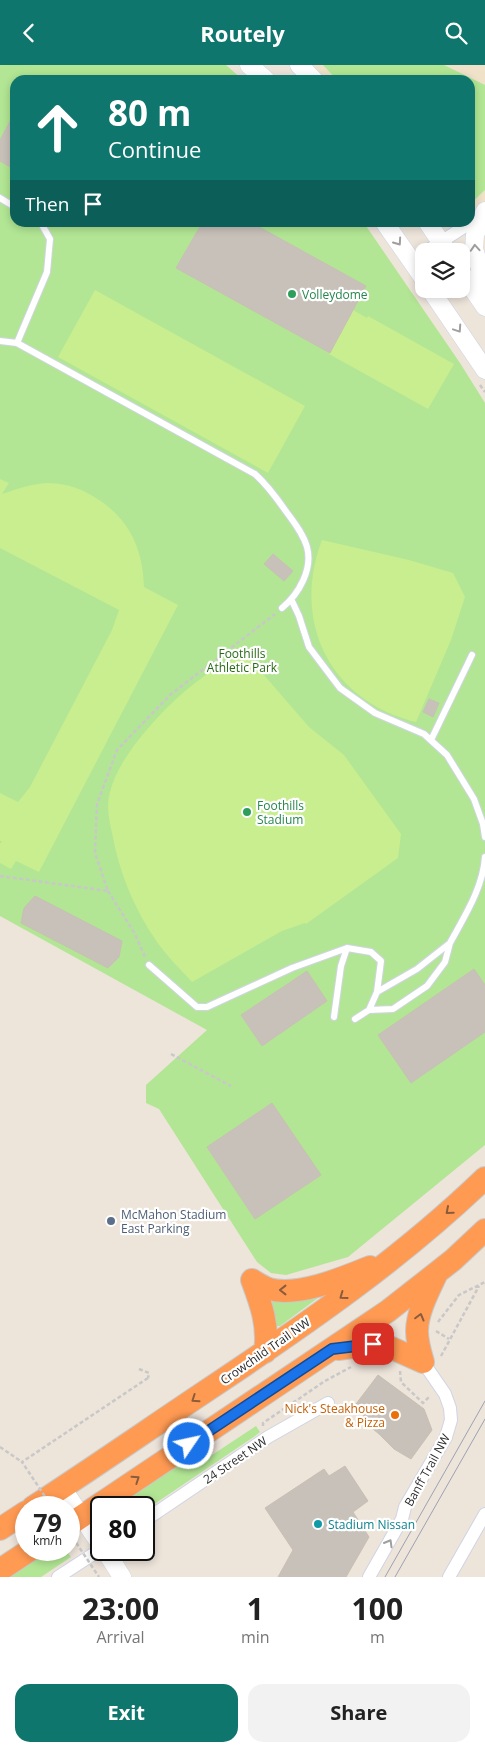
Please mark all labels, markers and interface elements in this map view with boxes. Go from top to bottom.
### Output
text: Routely [200,18,285,48]
icon: back [15,19,43,47]
icon: search [442,19,470,47]
text: 80 m [108,89,191,136]
icon: ahead [25,95,90,160]
text: Continue [108,134,201,164]
icon: arrive [79,190,107,218]
text: Then [25,191,69,217]
one-way arrow [392,236,401,246]
map controls [415,243,470,298]
button: layers [415,243,470,298]
one-way arrow [470,243,481,251]
place label: Volleydome [302,286,368,303]
marker: Volleydome [286,288,298,300]
one-way arrow [451,324,461,333]
park label: Foothills Athletic Park [207,645,278,676]
place label: Foothills Stadium [257,797,304,828]
marker: Foothills Stadium [241,806,253,818]
one-way arrow [446,1205,455,1214]
place label: McMahon Stadium East Parking [121,1206,226,1237]
marker: McMahon Stadium East Parking [105,1215,117,1227]
one-way arrow [279,1285,287,1295]
one-way arrow [339,1290,349,1299]
one-way arrow [414,1313,425,1322]
street label: Crowchild Trail NW [217,1314,313,1388]
pin [352,1323,394,1365]
icon: arrive [359,1330,387,1358]
one-way arrow [192,1392,201,1402]
place label: Nick's Steakhouse & Pizza [284,1400,385,1431]
marker: Nick's Steakhouse & Pizza [389,1409,401,1421]
position arrow [162,1417,214,1469]
street label: Banff Trail NW [400,1431,454,1509]
street label: 24 Street NW [200,1432,270,1488]
one-way arrow [131,1476,140,1485]
speed limit sign: 80 [90,1496,155,1561]
text: 79 [33,1505,62,1539]
place label: Stadium Nissan [328,1516,415,1533]
marker: Stadium Nissan [312,1518,324,1530]
text: km/h [33,1532,62,1549]
one-way arrow [382,1539,392,1548]
text: 23:00 [82,1588,159,1629]
text: 1 [247,1588,264,1629]
text: 100 [352,1588,403,1629]
text: Arrival [96,1626,145,1648]
text: min [241,1626,270,1648]
text: m [370,1626,385,1648]
button: Exit [15,1684,238,1742]
button: Share [248,1684,470,1742]

